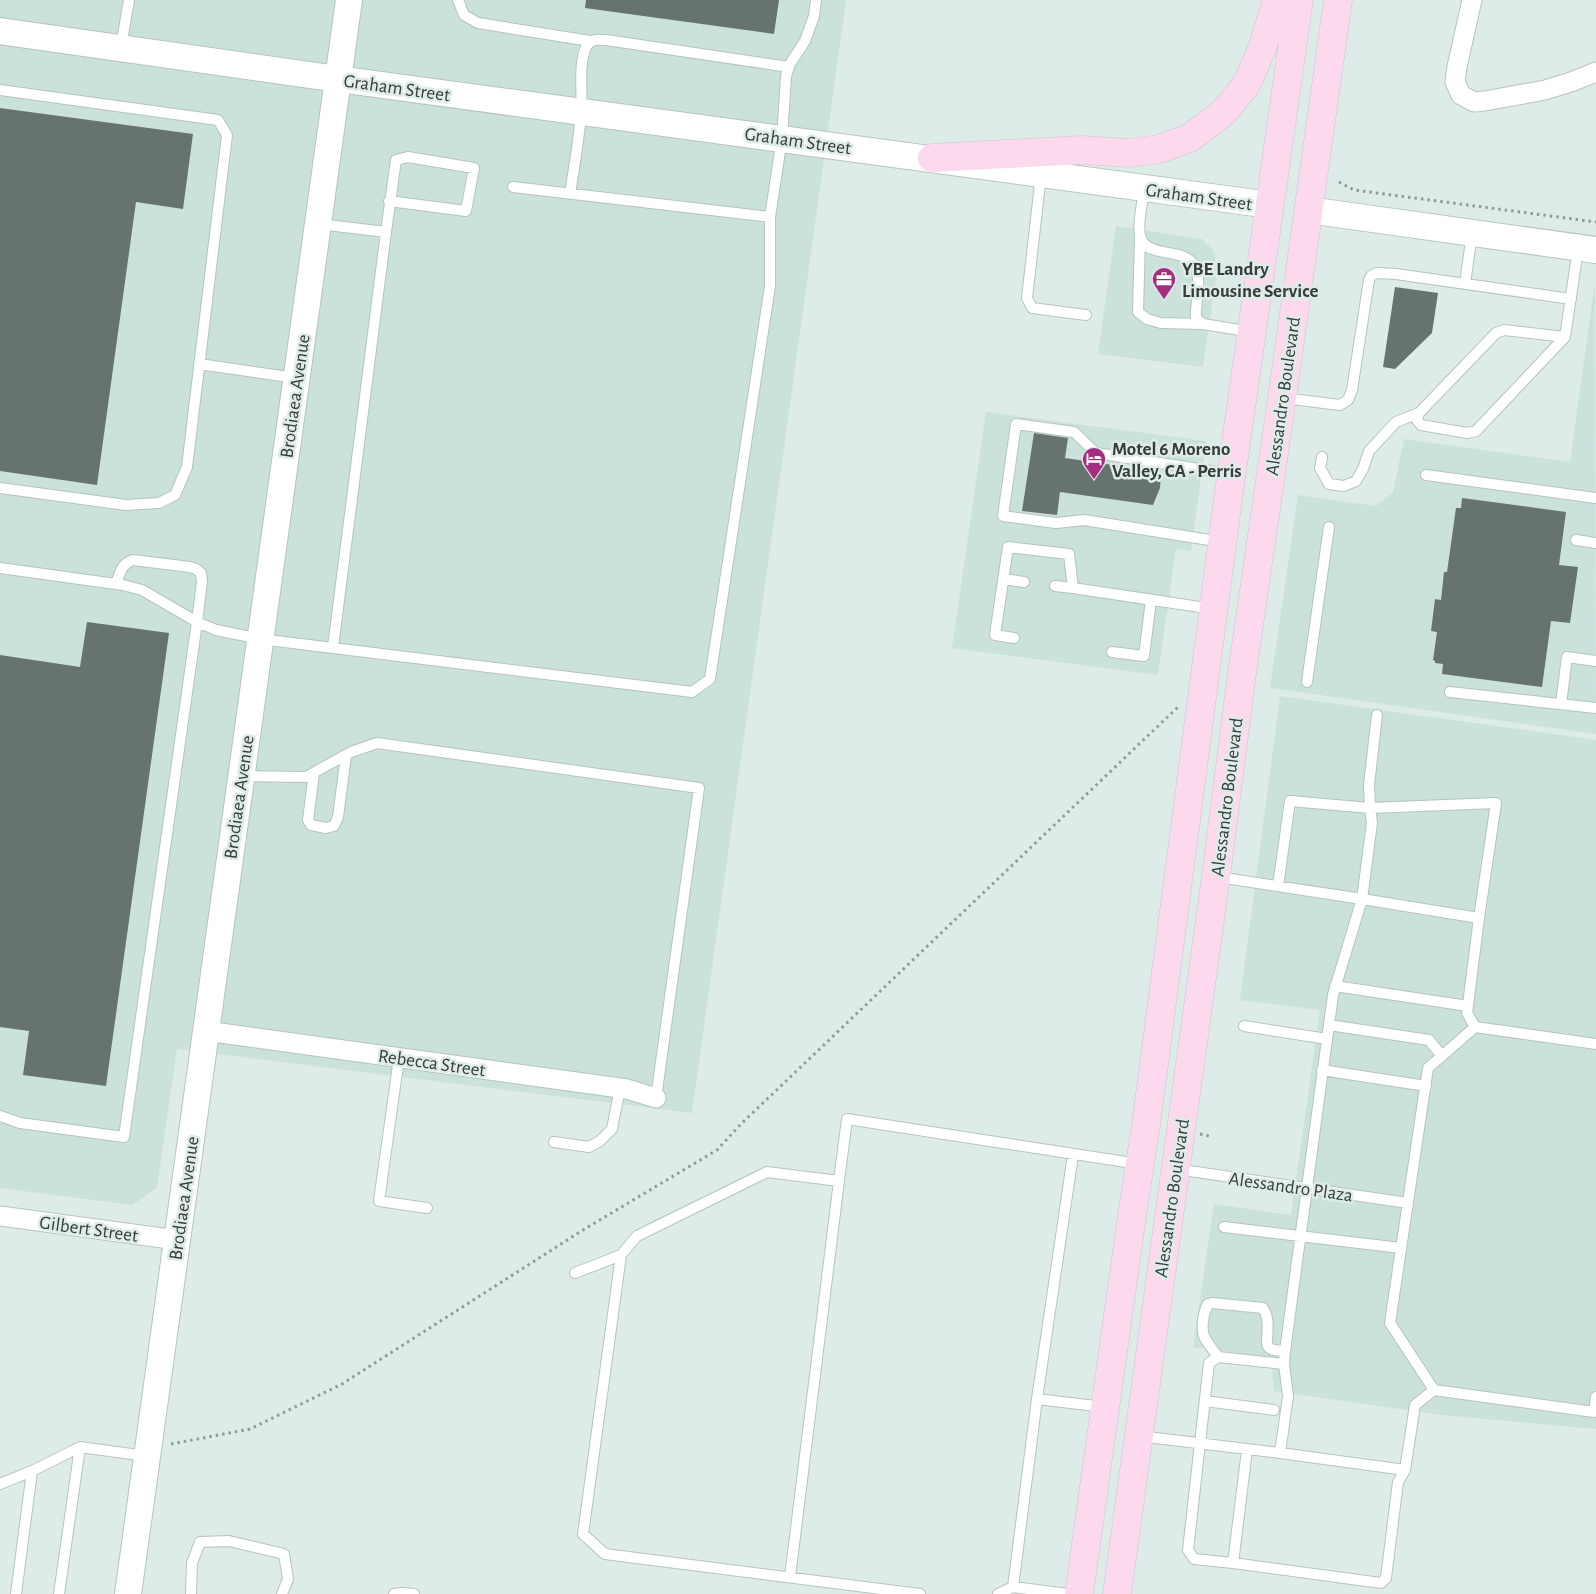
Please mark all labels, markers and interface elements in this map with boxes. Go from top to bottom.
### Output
street label: Graham Street [342,72,451,105]
street label: Graham Street [743,125,852,158]
street label: Graham Street [1144,181,1253,214]
place label: YBE Landry Limousine Service [1182,260,1319,301]
office icon: YBE Landry Limousine Service [1151,266,1177,300]
street label: Alessandro Boulevard [1263,315,1304,477]
street label: Brodiaea Avenue [277,333,314,459]
place label: Motel 6 Moreno Valley, CA - Perris [1112,440,1242,481]
hotel icon: Motel 6 Moreno Valley, CA - Perris [1081,446,1107,480]
street label: Alessandro Boulevard [1208,716,1247,878]
street label: Brodiaea Avenue [221,734,258,860]
street label: Rebecca Street [377,1047,487,1080]
street label: Alessandro Boulevard [1152,1117,1193,1279]
street label: Brodiaea Avenue [166,1135,203,1261]
street label: Alessandro Plaza [1227,1169,1354,1206]
street label: Gilbert Street [38,1213,139,1246]

